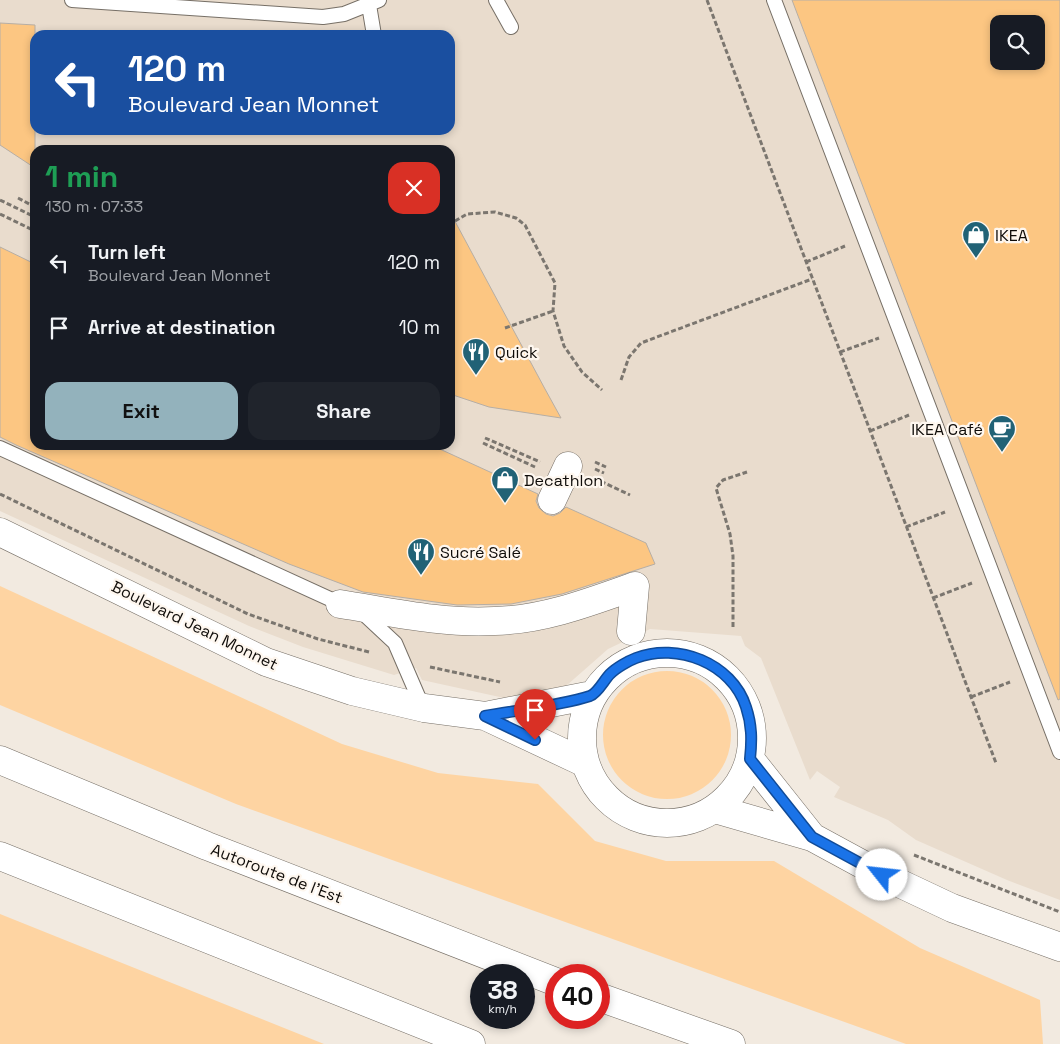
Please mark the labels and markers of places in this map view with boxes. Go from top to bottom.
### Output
shop icon: IKEA [961,220,991,259]
place label: IKEA [995,225,1028,246]
restaurant icon: Quick [461,337,491,376]
place label: Quick [495,342,538,363]
cafe icon: IKEA Café [987,414,1017,453]
place label: IKEA Café [911,419,983,440]
shop icon: Decathlon [490,465,520,504]
place label: Decathlon [524,470,603,491]
restaurant icon: Sucré Salé [406,537,436,576]
place label: Sucré Salé [440,542,521,563]
pin [514,689,556,740]

